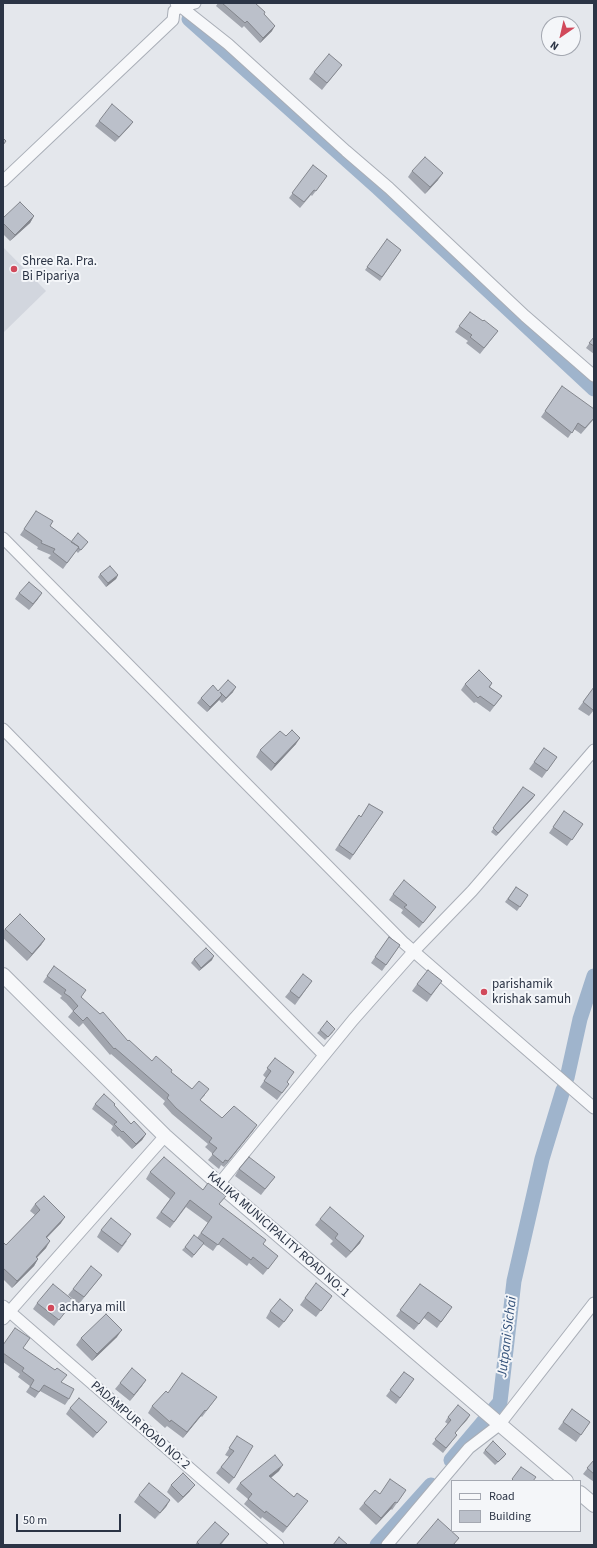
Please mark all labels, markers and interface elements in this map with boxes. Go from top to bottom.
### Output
north arrow [541,16,581,56]
text: N [547,37,562,54]
place label: Shree Ra. Pra. Bi Pipariya [22,254,97,285]
marker: Shree Ra. Pra. Bi Pipariya [9,264,19,274]
place label: parishamik krishak samuh [492,977,571,1008]
marker: parishamik krishak samuh [479,987,489,997]
street label: KALIKA MUNICIPALITY ROAD NO: 1 [204,1169,352,1301]
water label: Jutpani Sichai [495,1296,521,1378]
place label: acharya mill [59,1300,126,1316]
marker: acharya mill [46,1303,56,1313]
street label: PADAMPUR ROAD NO: 2 [87,1379,193,1473]
legend [451,1480,581,1532]
text: Road [489,1488,515,1505]
scale bar [18,1506,123,1532]
text: Building [489,1508,531,1525]
text: 50 m [23,1512,47,1529]

